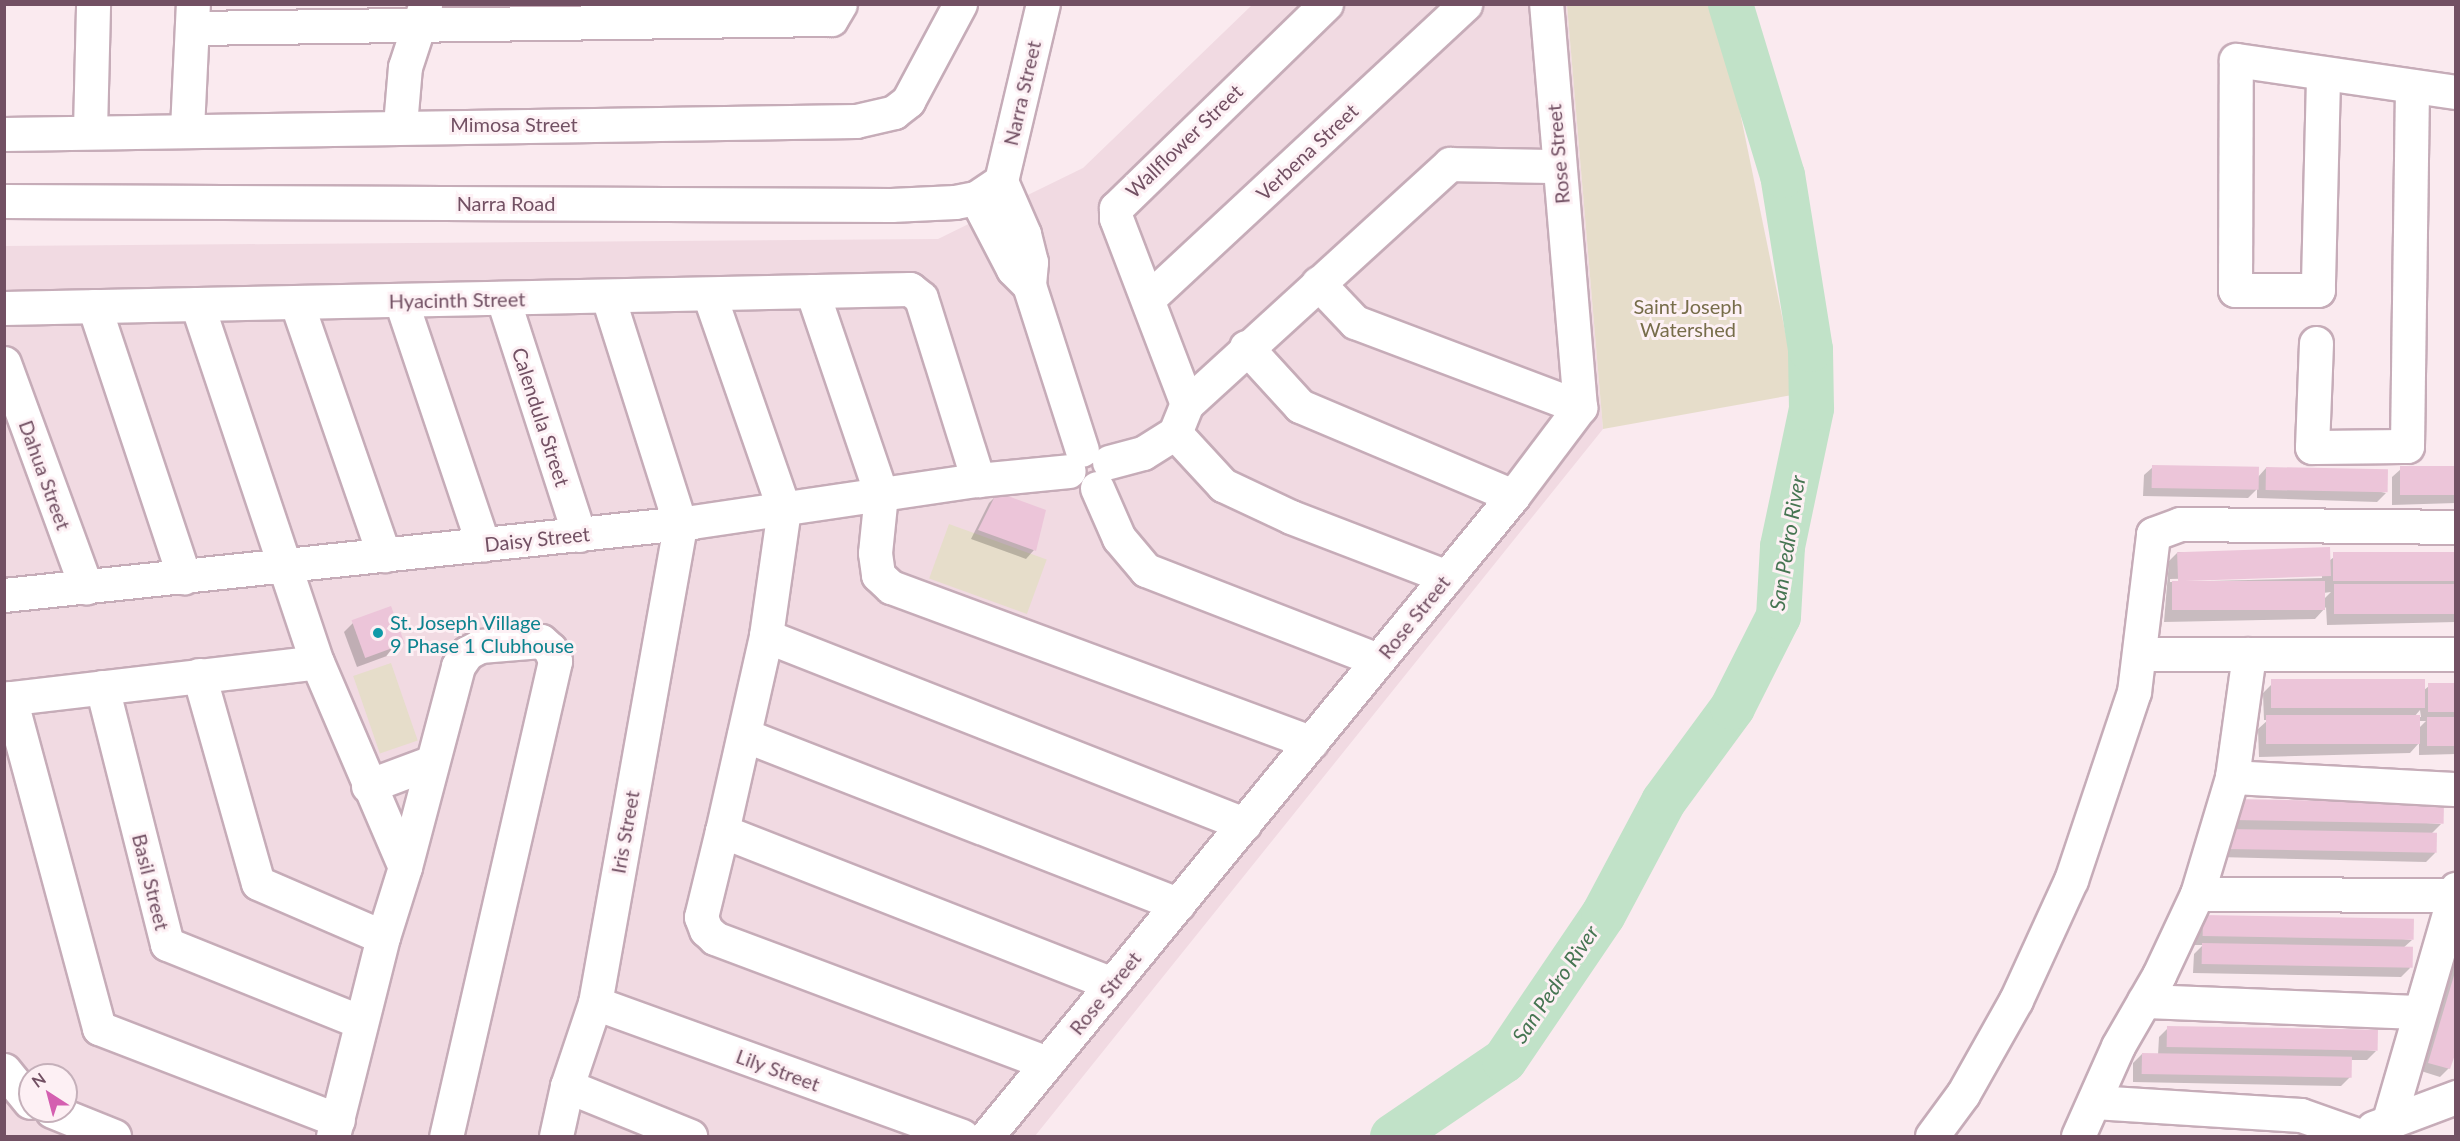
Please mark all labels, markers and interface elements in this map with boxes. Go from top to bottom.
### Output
street label: Narra Street [998,38,1046,148]
street label: Wallflower Street [1121,79,1247,203]
street label: Verbena Street [1251,99,1363,205]
street label: Rose Street [1542,103,1574,205]
street label: Mimosa Street [450,112,578,136]
street label: Narra Road [457,191,555,215]
street label: Hyacinth Street [389,287,525,313]
park label: Saint Joseph Watershed [1633,294,1743,341]
street label: Calendula Street [507,345,575,489]
street label: Dahua Street [14,417,76,533]
water label: San Pedro River [1764,474,1810,612]
street label: Daisy Street [483,522,591,556]
street label: Rose Street [1373,571,1455,663]
place label: St. Joseph Village 9 Phase 1 Clubhouse [390,610,574,657]
marker: St. Joseph Village 9 Phase 1 Clubhouse [371,626,385,640]
street label: Iris Street [606,789,644,875]
street label: Basil Street [127,831,175,933]
water label: San Pedro River [1506,920,1604,1048]
street label: Rose Street [1064,947,1146,1039]
street label: Lily Street [733,1044,823,1096]
north arrow [18,1063,78,1123]
text: N [28,1068,49,1091]

